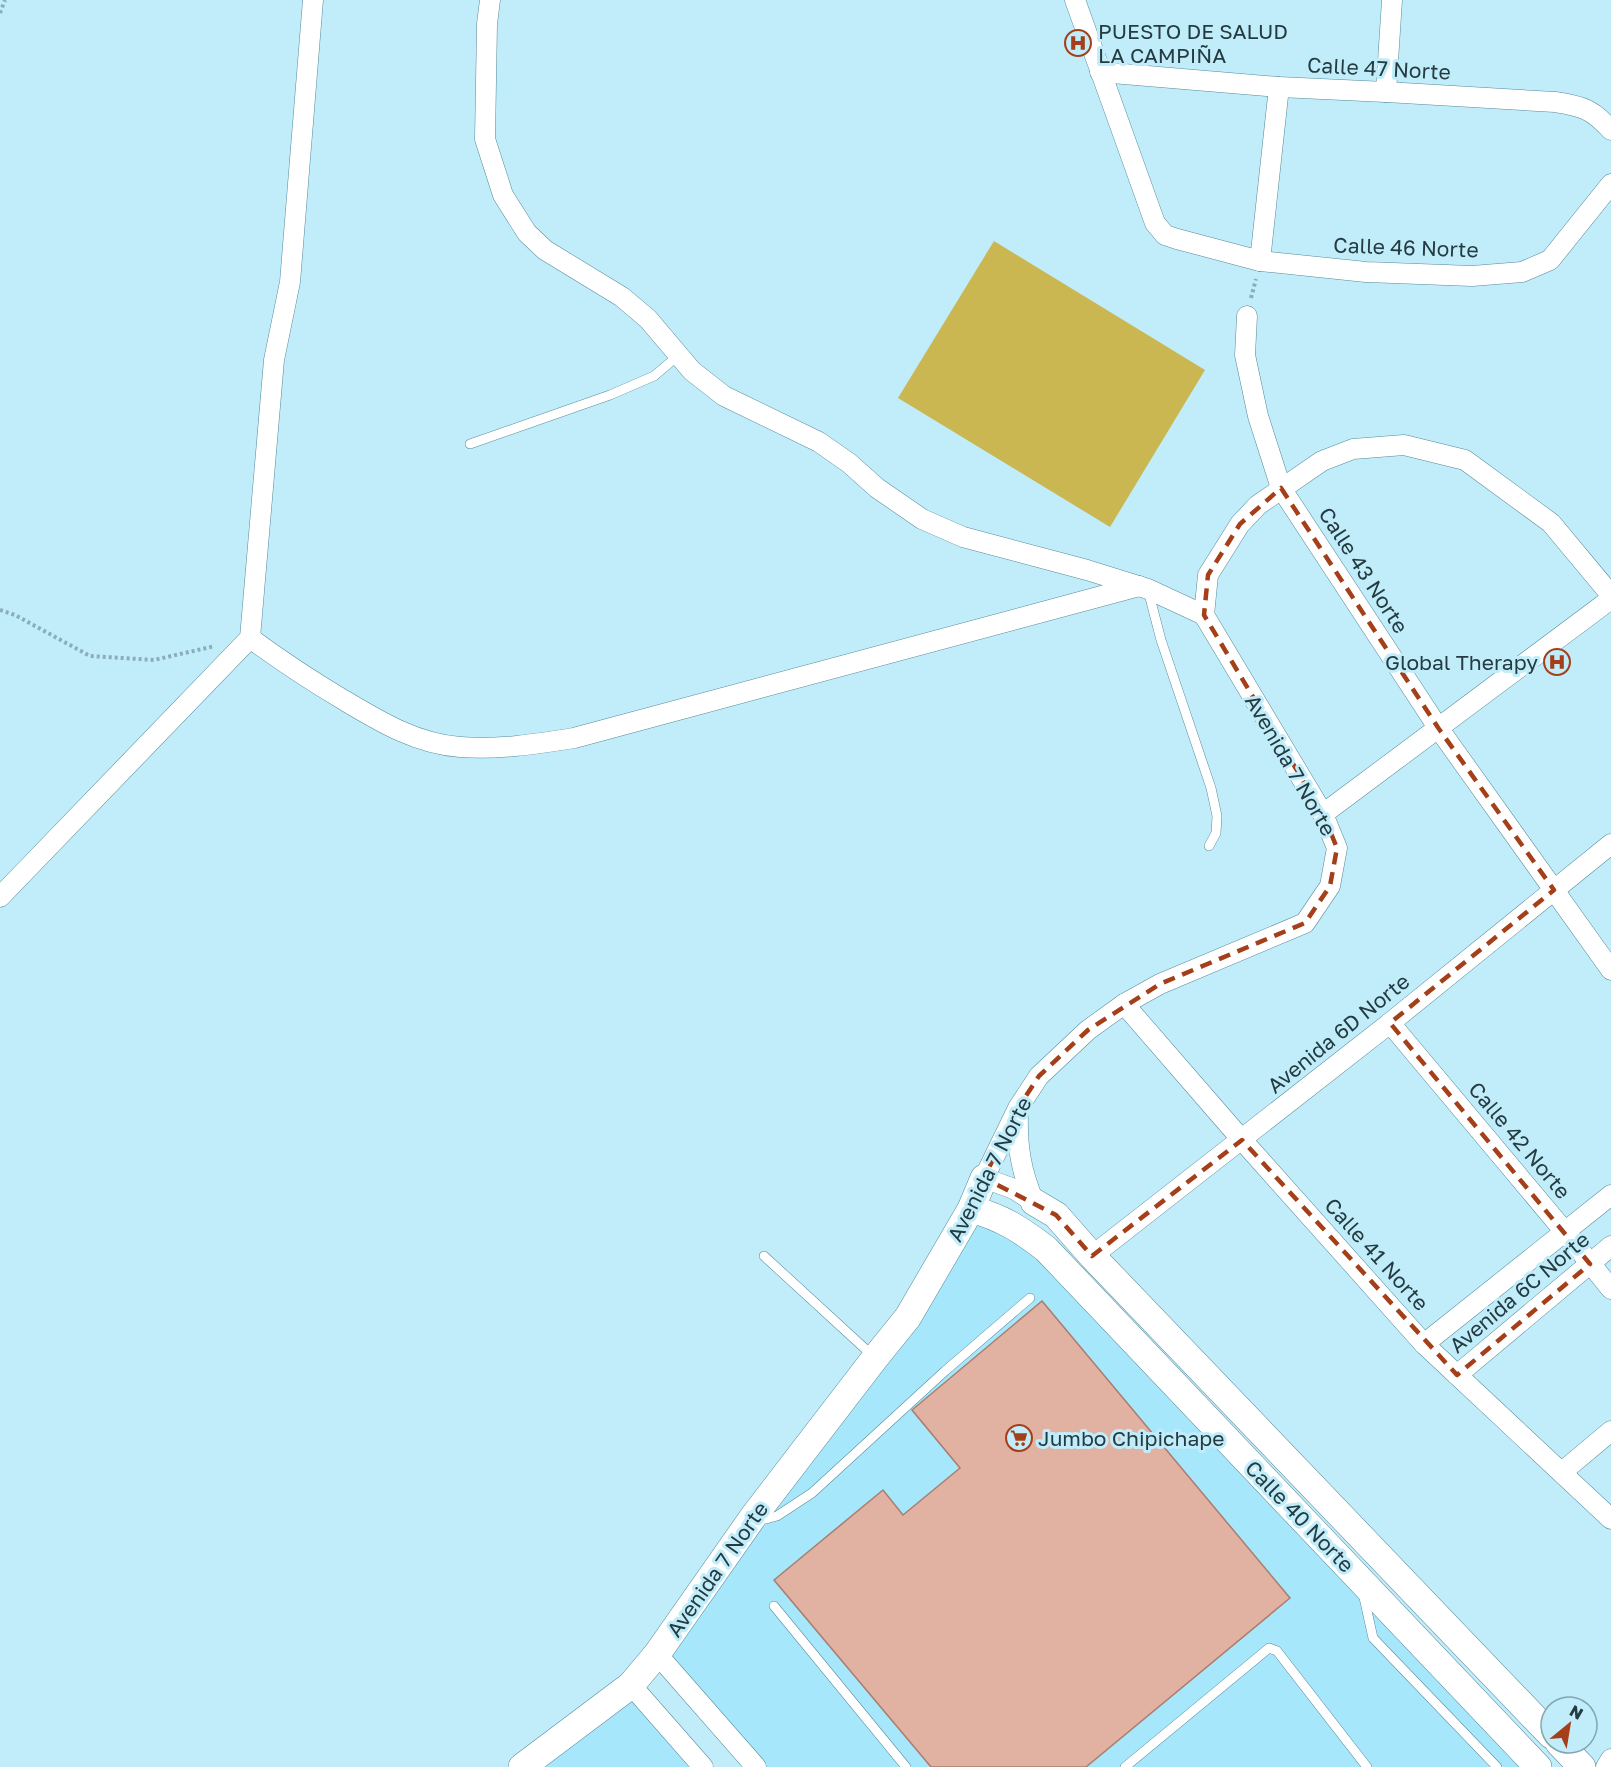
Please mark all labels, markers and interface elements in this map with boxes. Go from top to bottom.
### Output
place label: PUESTO DE SALUD LA CAMPIÑA [1098,18,1288,68]
hospital icon: PUESTO DE SALUD LA CAMPIÑA [1063,28,1093,58]
street label: Calle 47 Norte [1307,51,1451,85]
street label: Calle 46 Norte [1333,231,1479,263]
street label: Calle 43 Norte [1314,502,1414,638]
hospital icon: Global Therapy [1542,647,1572,677]
place label: Global Therapy [1385,649,1538,675]
street label: Avenida 7 Norte [1240,690,1342,840]
street label: Avenida 6D Norte [1262,968,1414,1098]
street label: Calle 42 Norte [1464,1076,1576,1204]
street label: Avenida 7 Norte [941,1092,1037,1246]
street label: Calle 41 Norte [1320,1192,1434,1316]
street label: Avenida 6C Norte [1444,1226,1594,1358]
supermarket icon: Jumbo Chipichape [1004,1423,1034,1453]
place label: Jumbo Chipichape [1038,1425,1224,1451]
street label: Calle 40 Norte [1240,1455,1360,1577]
street label: Avenida 7 Norte [661,1496,773,1642]
north arrow [1539,1695,1599,1755]
text: N [1566,1700,1587,1724]

